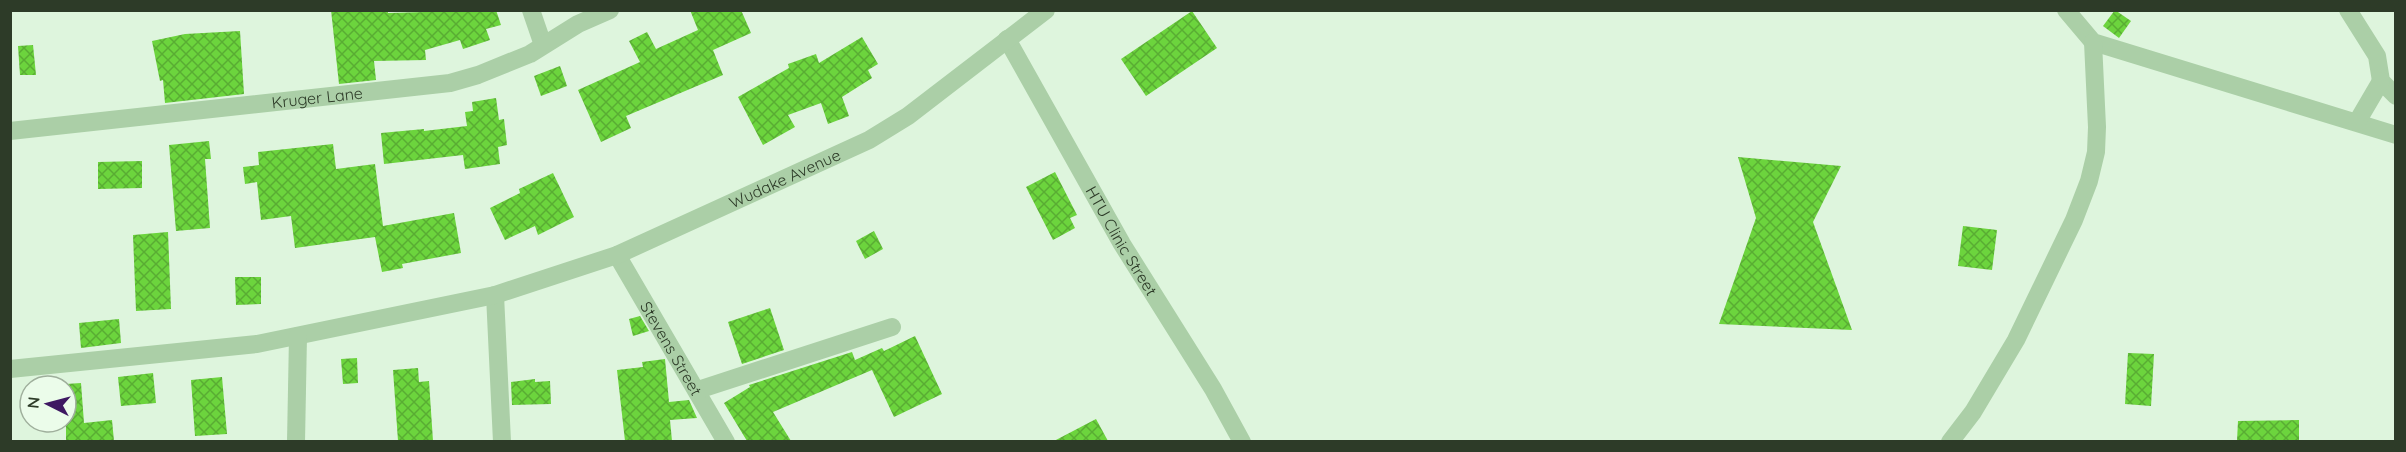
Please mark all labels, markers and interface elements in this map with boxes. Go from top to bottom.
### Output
street label: Kruger Lane [271,83,364,112]
street label: Wudake Avenue [726,144,844,213]
street label: HTU Clinic Street [1082,182,1162,299]
street label: Stevens Street [636,298,707,399]
north arrow [18,374,78,434]
text: N [23,396,44,409]

